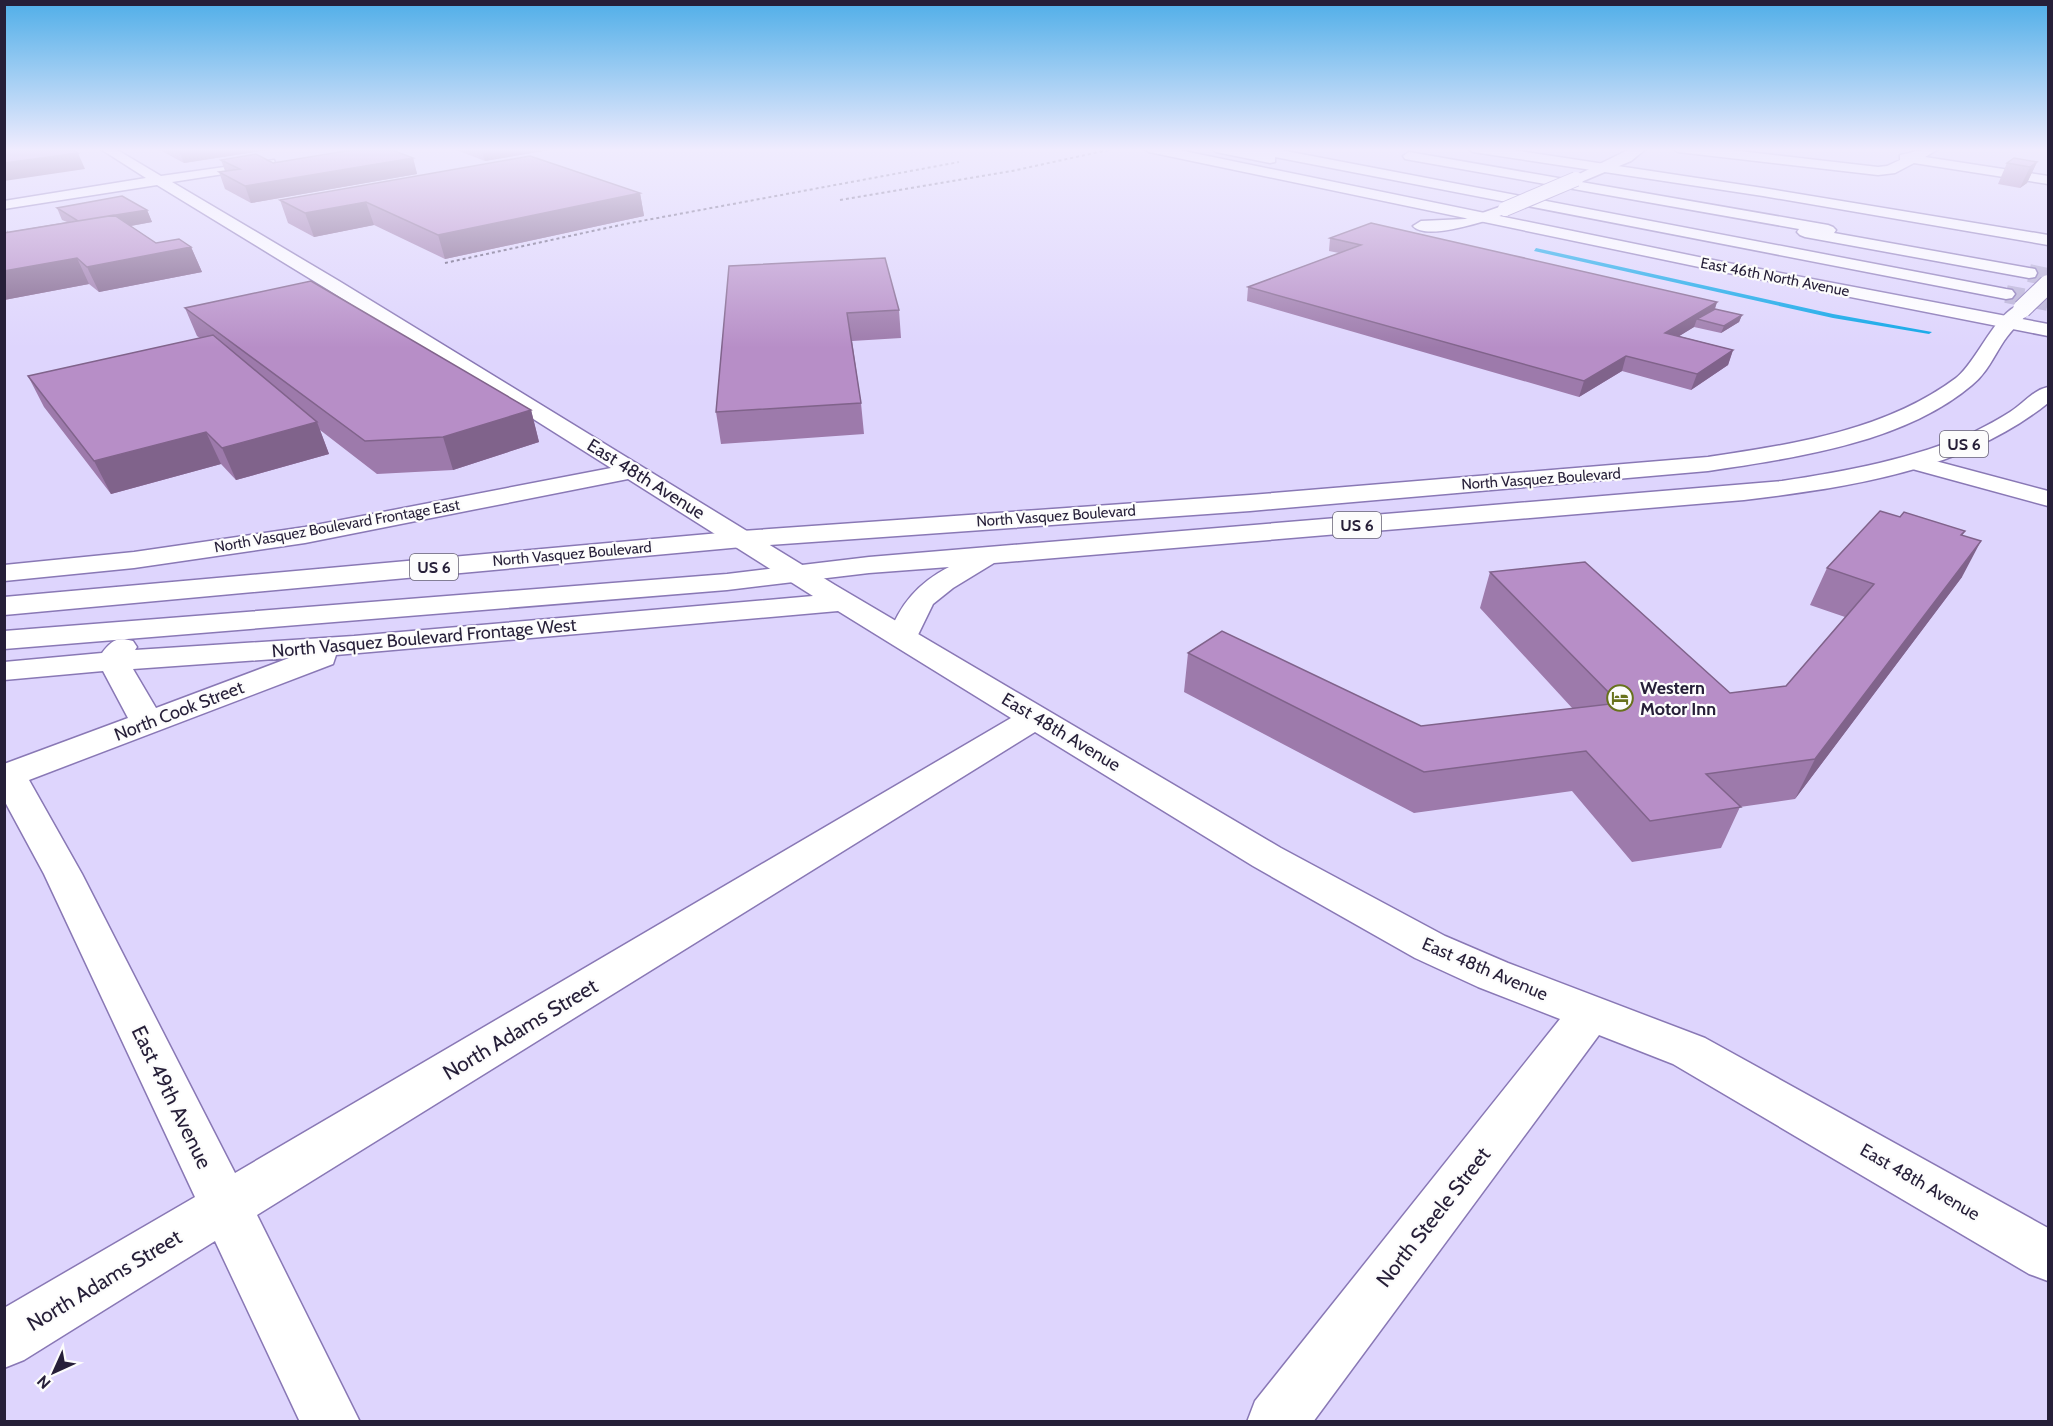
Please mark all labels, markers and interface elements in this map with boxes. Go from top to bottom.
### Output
street label: East 46th North Avenue [1699,254,1851,300]
road number: US 6 [1940,431,1988,457]
street label: East 48th Avenue [583,434,709,524]
street label: North Vasquez Boulevard [1461,464,1621,494]
street label: North Vasquez Boulevard Frontage East [213,496,461,556]
street label: North Vasquez Boulevard [976,501,1136,531]
road number: US 6 [1333,512,1381,538]
street label: North Vasquez Boulevard [492,538,652,570]
road number: US 6 [410,554,458,580]
street label: North Vasquez Boulevard Frontage West [271,614,577,662]
street label: North Cook Street [111,676,247,746]
place label: Western Motor Inn [1640,677,1716,720]
hotel icon: Western Motor Inn [1605,683,1635,713]
street label: East 48th Avenue [998,688,1124,776]
street label: East 48th Avenue [1419,933,1551,1005]
street label: North Adams Street [438,973,602,1085]
street label: East 49th Avenue [127,1021,218,1173]
street label: East 48th Avenue [1856,1139,1984,1225]
street label: North Steele Street [1371,1142,1495,1292]
street label: North Adams Street [22,1224,186,1336]
north arrow [24,1342,84,1402]
text: N [33,1372,54,1393]

